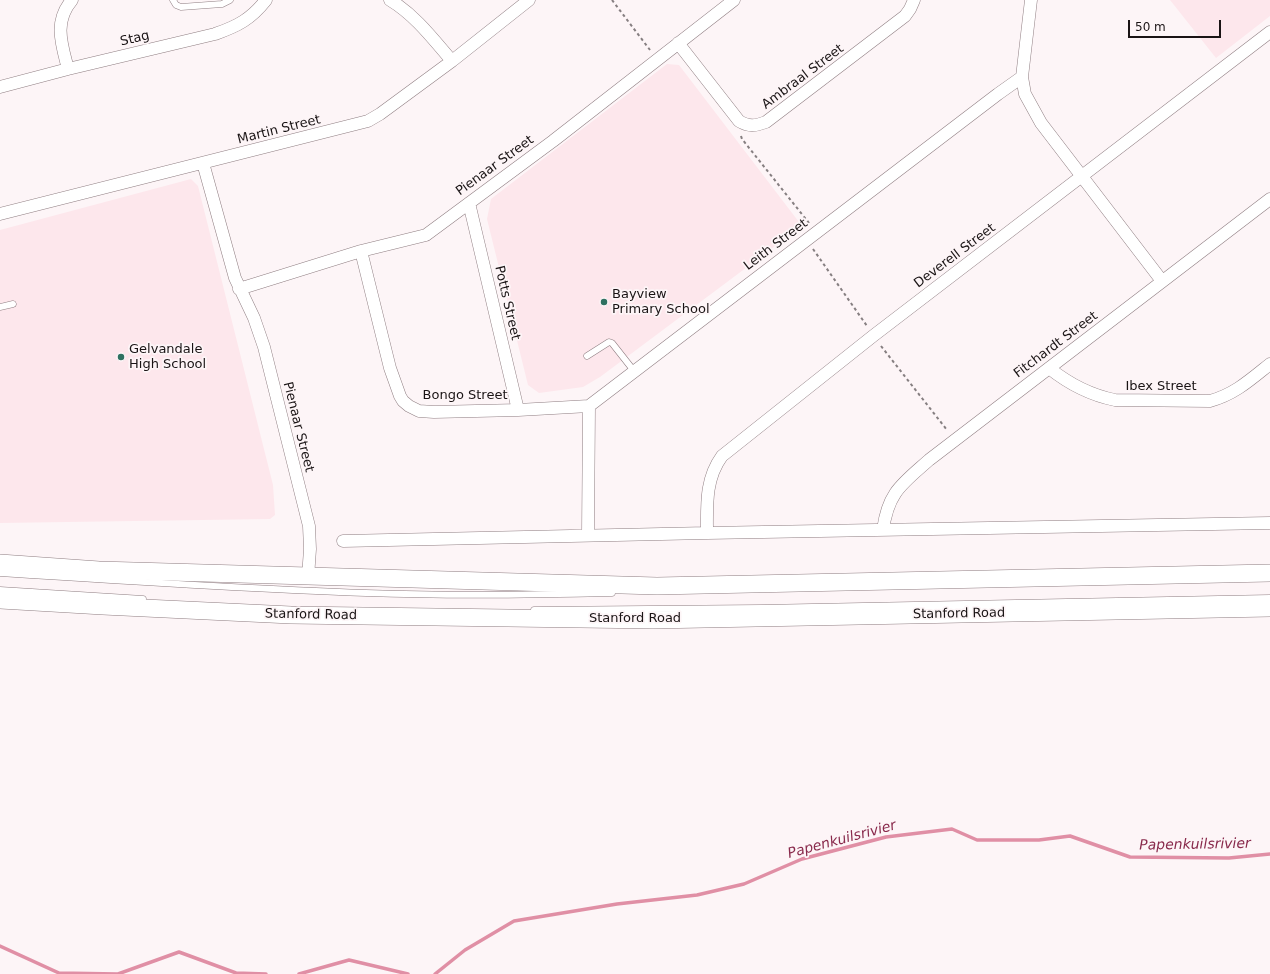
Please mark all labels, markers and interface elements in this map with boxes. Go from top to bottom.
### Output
scale bar [1130,12,1223,38]
text: 50 m [1135,20,1166,34]
street label: Stag [119,28,151,50]
street label: Ambraal Street [759,41,847,113]
street label: Martin Street [236,112,322,148]
street label: Pienaar Street [453,133,537,199]
street label: Leith Street [741,216,811,274]
street label: Deverell Street [911,220,999,292]
street label: Potts Street [491,264,523,342]
place label: Bayview Primary School [612,287,710,318]
marker: Bayview Primary School [599,297,609,307]
street label: Fitchardt Street [1011,308,1101,382]
place label: Gelvandale High School [129,342,206,373]
marker: Gelvandale High School [116,352,126,362]
street label: Ibex Street [1125,379,1197,395]
street label: Pienaar Street [279,380,317,474]
street label: Bongo Street [423,388,507,404]
street label: Stanford Road [913,605,1005,623]
street label: Stanford Road [265,606,357,624]
street label: Stanford Road [589,611,681,627]
water label: Papenkuilsrivier [786,817,898,863]
water label: Papenkuilsrivier [1139,836,1251,854]

